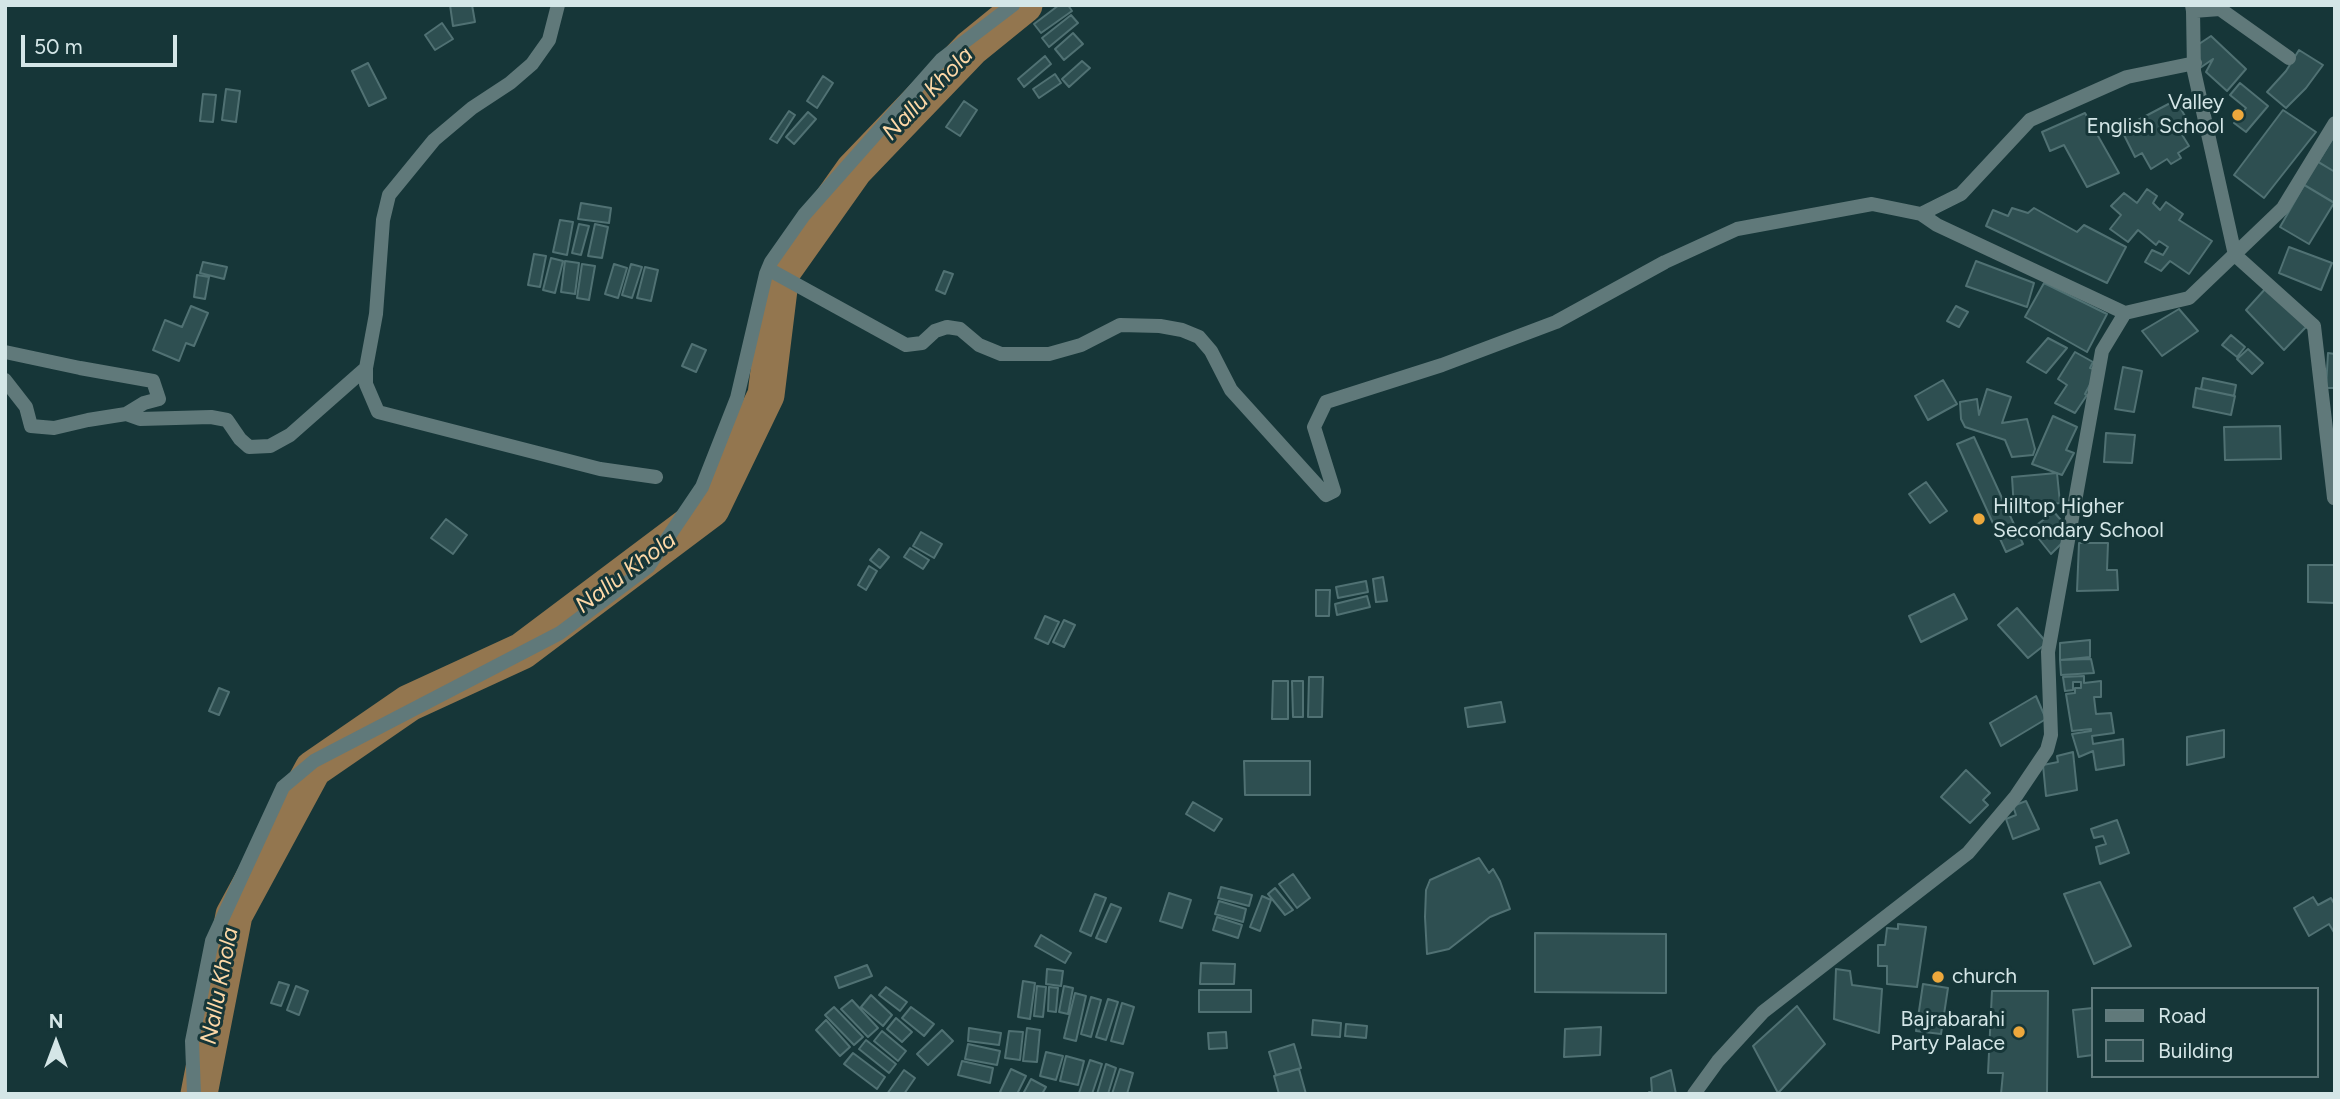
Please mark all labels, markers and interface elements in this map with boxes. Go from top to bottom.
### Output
scale bar [24,21,180,65]
text: 50 m [34,34,83,59]
water label: Nallu Khola [877,42,979,146]
place label: Valley English School [2086,90,2224,140]
marker: Valley English School [2230,107,2246,123]
place label: Hilltop Higher Secondary School [1993,494,2164,544]
marker: Hilltop Higher Secondary School [1971,511,1987,527]
water label: Nallu Khola [570,526,682,620]
water label: Nallu Khola [195,925,245,1047]
place label: church [1952,964,2017,990]
marker: church [1930,969,1946,985]
legend [2092,987,2319,1078]
text: Road [2158,1003,2206,1028]
place label: Bajrabarahi Party Palace [1890,1007,2005,1057]
north arrow [21,1008,91,1078]
text: N [49,1010,63,1033]
marker: Bajrabarahi Party Palace [2011,1024,2027,1040]
text: Building [2158,1038,2233,1063]

